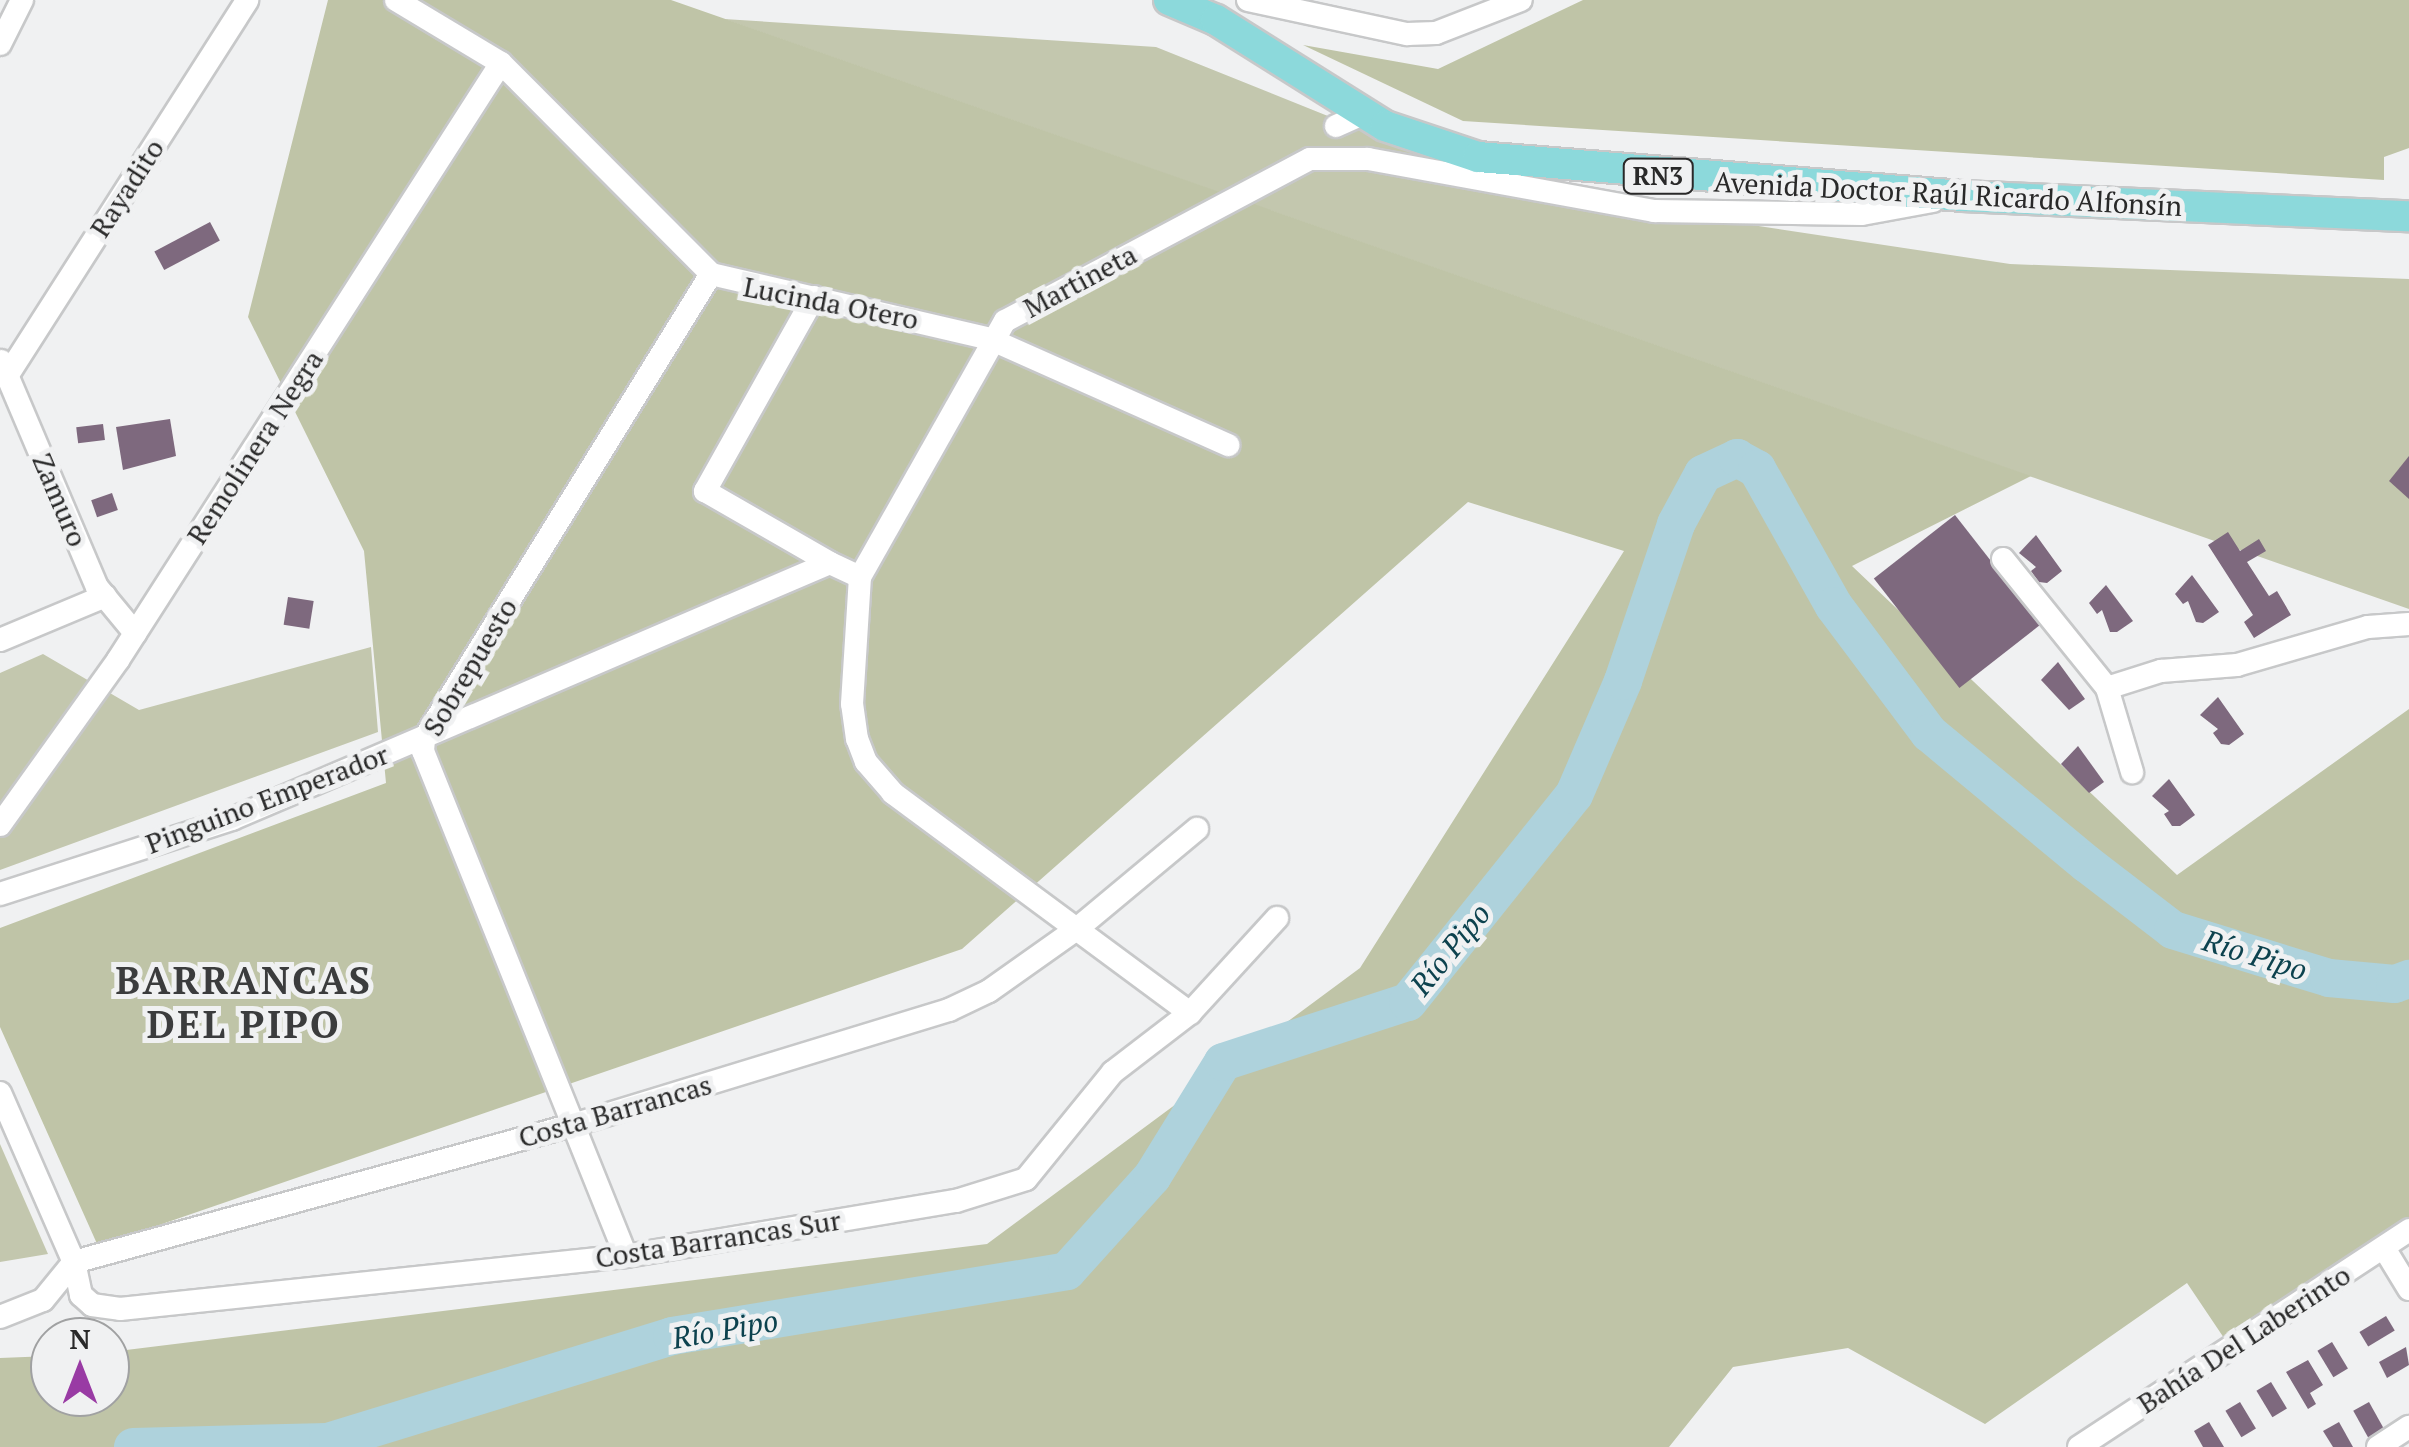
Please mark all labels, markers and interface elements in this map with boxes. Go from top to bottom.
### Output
street label: Rayadito [83,133,171,243]
road number: RN3 [1620,156,1696,196]
street label: Avenida Doctor Raúl Ricardo Alfonsín [1713,165,2183,223]
street label: Martineta [1018,237,1142,325]
street label: Lucinda Otero [741,270,921,336]
street label: Remolinera Negra [180,344,330,550]
street label: Zamuro [25,448,95,552]
street label: Sobrepuesto [416,592,524,742]
street label: Pinguino Emperador [141,737,393,861]
water label: Río Pipo [1402,896,1498,1002]
water label: Río Pipo [2199,922,2311,988]
district label: BARRANCAS DEL PIPO [115,958,373,1048]
street label: Costa Barrancas [515,1067,715,1155]
street label: Costa Barrancas Sur [593,1203,843,1275]
street label: Bahía Del Laberinto [2131,1258,2357,1420]
water label: Río Pipo [669,1302,781,1356]
north arrow [30,1317,130,1417]
text: N [69,1320,91,1357]

